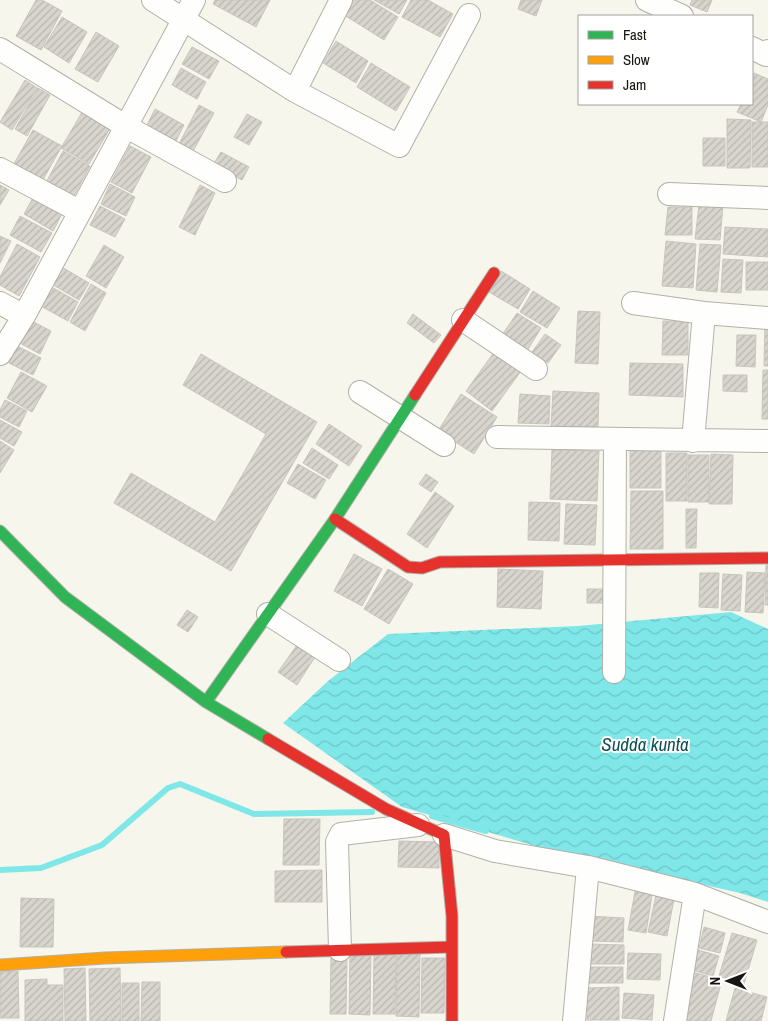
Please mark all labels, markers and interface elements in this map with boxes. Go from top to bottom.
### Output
legend [578,15,753,105]
text: Fast [623,24,647,45]
text: Slow [623,49,650,70]
text: Jam [623,74,646,95]
water label: Sudda kunta [601,731,689,757]
north arrow [703,956,753,1006]
text: N [706,977,724,985]

